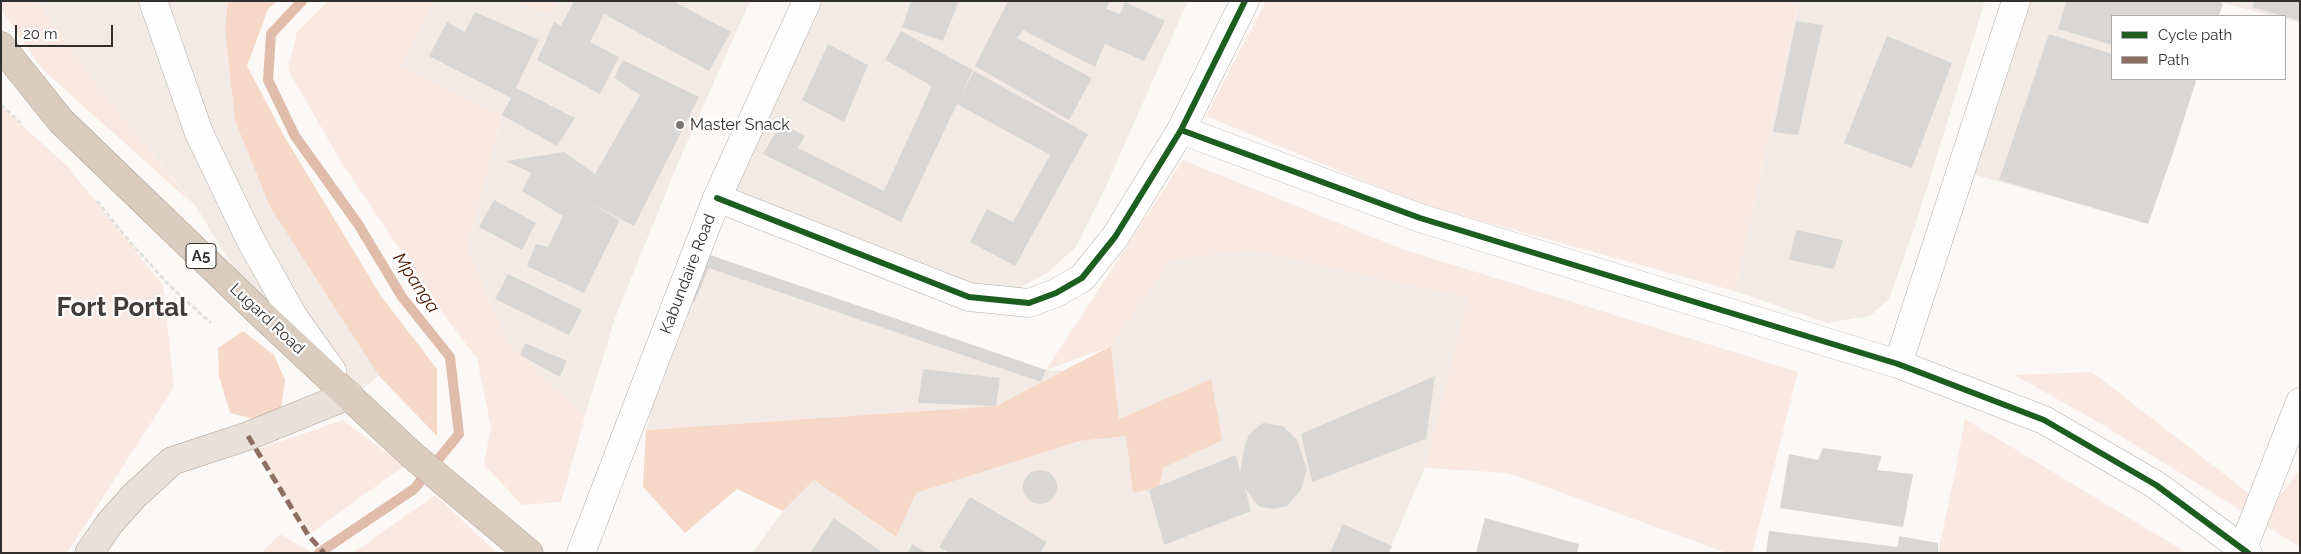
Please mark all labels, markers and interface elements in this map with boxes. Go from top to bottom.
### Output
scale bar [18,15,115,47]
legend [2111,15,2286,80]
text: 20 m [23,25,58,43]
text: Cycle path [2158,26,2232,44]
text: Path [2158,51,2189,69]
place label: Master Snack [690,115,790,135]
marker: Master Snack [674,119,686,131]
street label: Kabundaire Road [656,211,720,337]
road number: A5 [186,244,216,268]
water label: Mpanga [388,249,444,317]
street label: Lugard Road [226,280,308,358]
district label: Fort Portal [56,292,188,324]

